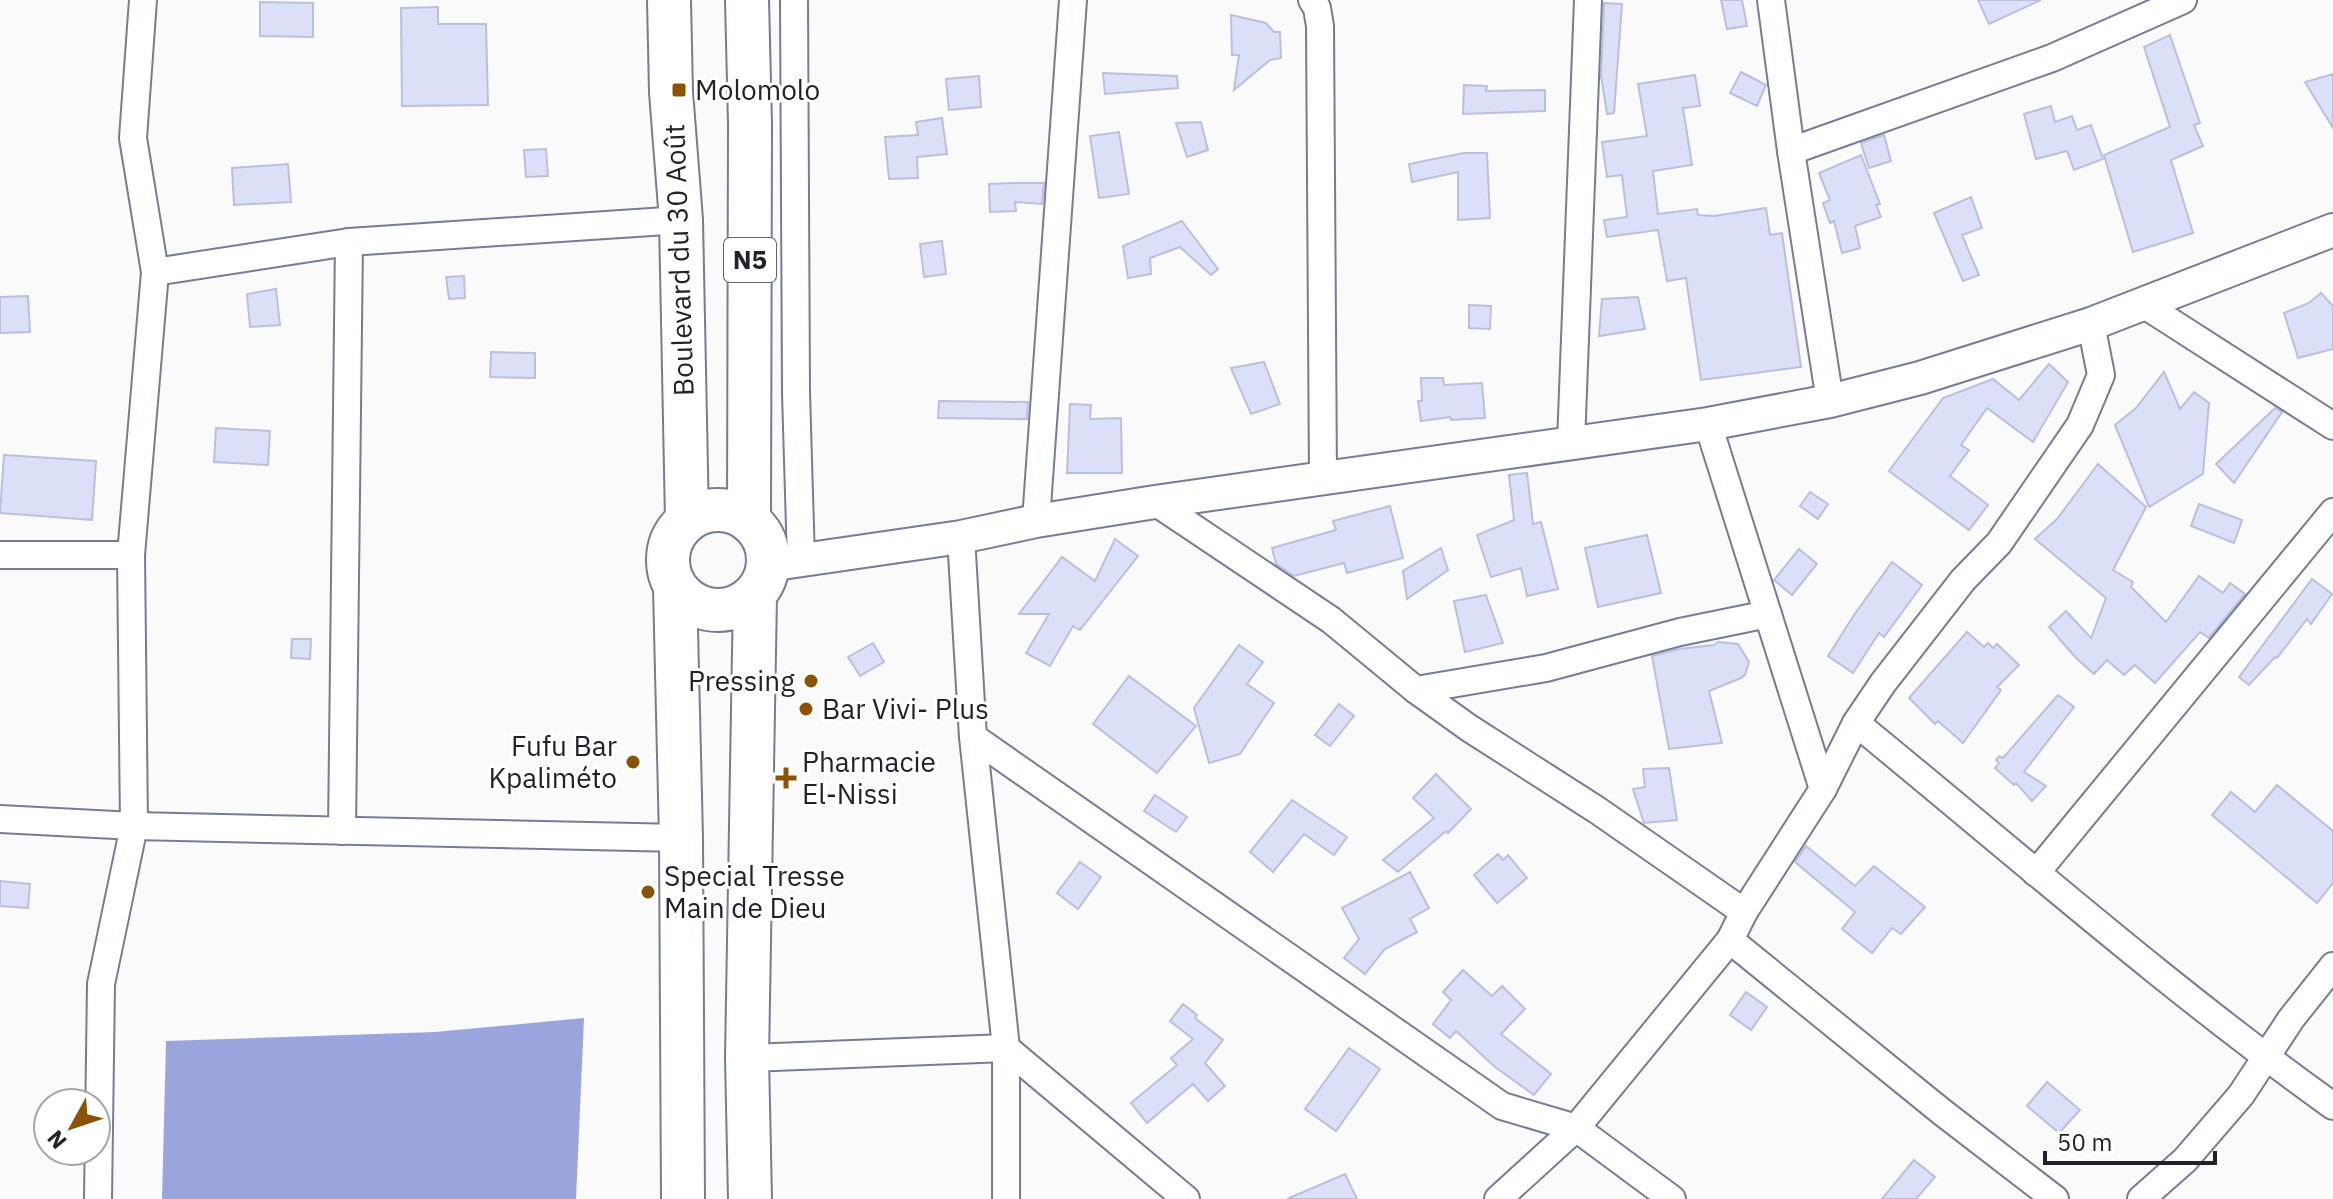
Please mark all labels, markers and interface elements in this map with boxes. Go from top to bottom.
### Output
place label: Molomolo [695,71,820,108]
marker: Molomolo [670,81,688,99]
street label: Boulevard du 30 Août [655,123,702,397]
road number: N5 [724,238,776,282]
place label: Pressing [688,662,795,699]
marker: Pressing [802,672,820,690]
place label: Bar Vivi- Plus [822,690,989,727]
marker: Bar Vivi- Plus [797,700,815,718]
place label: Fufu Bar Kpaliméto [489,727,617,796]
place label: Pharmacie El-Nissi [802,743,936,812]
marker: Fufu Bar Kpaliméto [624,753,642,771]
marker: Pharmacie El-Nissi [777,769,795,787]
place label: Special Tresse Main de Dieu [664,857,845,926]
marker: Special Tresse Main de Dieu [639,883,657,901]
north arrow [32,1087,112,1167]
scale bar [2045,1115,2215,1165]
text: N [40,1125,73,1156]
text: 50 m [2057,1126,2112,1158]

